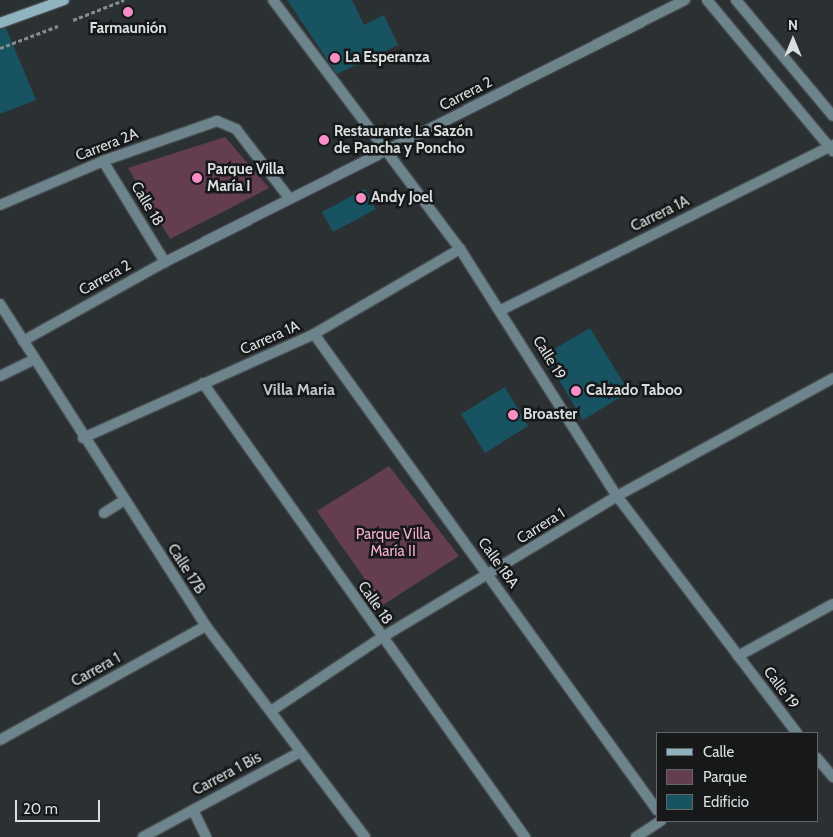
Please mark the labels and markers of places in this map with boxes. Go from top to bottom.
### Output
marker: Farmaunión [122,6,134,18]
place label: Farmaunión [89,20,167,38]
place label: La Esperanza [345,49,430,67]
marker: La Esperanza [329,52,341,64]
place label: Restaurante La Sazón de Pancha y Poncho [334,122,473,157]
marker: Restaurante La Sazón de Pancha y Poncho [318,134,330,146]
place label: Parque Villa María I [207,160,284,195]
marker: Parque Villa María I [191,172,203,184]
place label: Andy Joel [371,189,433,207]
marker: Andy Joel [355,192,367,204]
place label: Calzado Taboo [586,382,682,400]
marker: Calzado Taboo [570,385,582,397]
place label: Broaster [523,406,577,424]
marker: Broaster [507,409,519,421]

